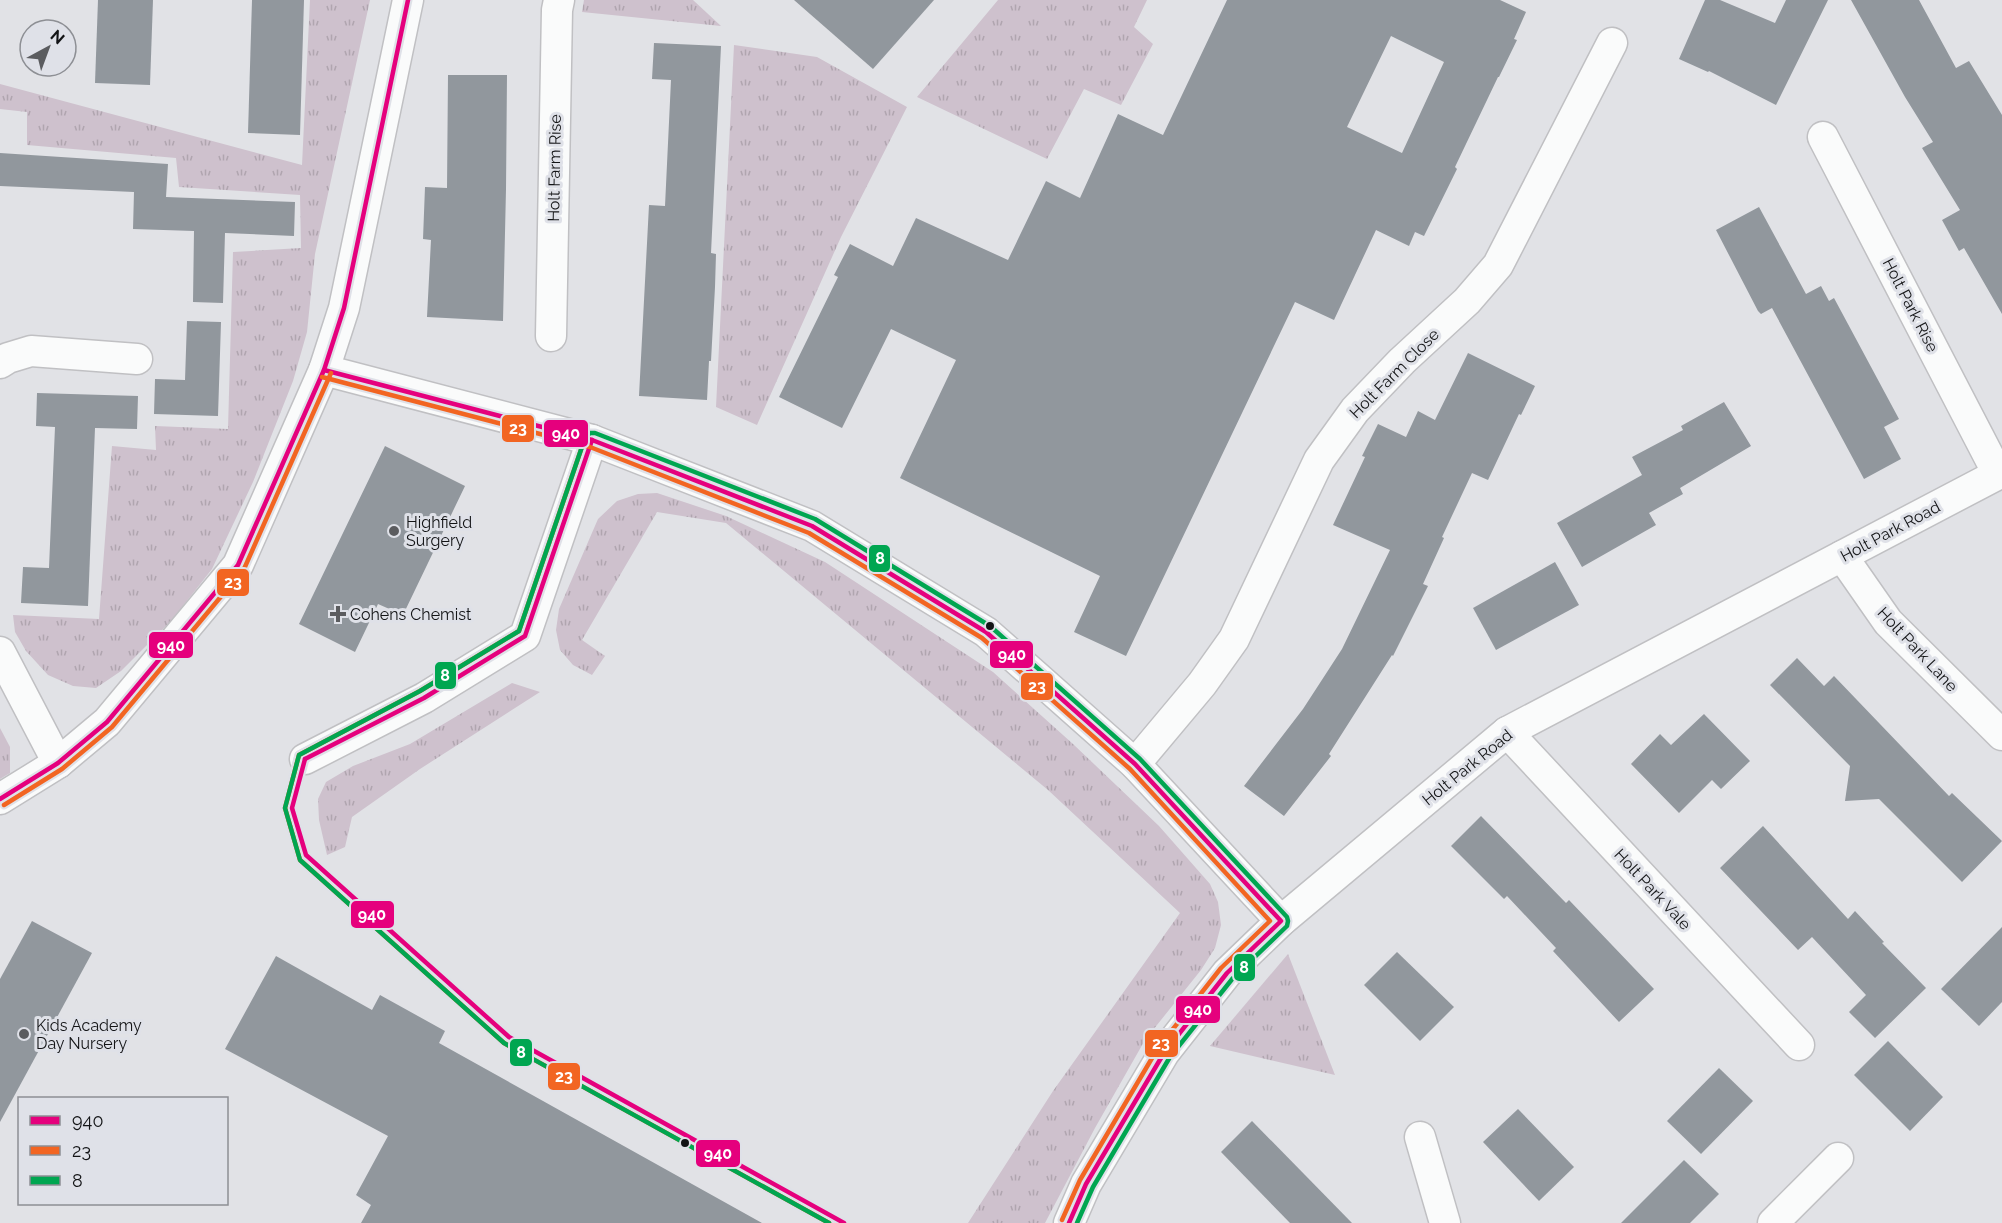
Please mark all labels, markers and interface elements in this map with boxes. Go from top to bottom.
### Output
north arrow [18,18,78,78]
text: N [47,26,68,48]
street label: Holt Farm Rise [544,114,565,222]
street label: Holt Park Rise [1879,255,1942,355]
street label: Holt Farm Close [1346,325,1443,422]
line badge: 23 [501,414,535,443]
text: 23 [509,419,527,438]
line badge: 940 [543,419,589,448]
text: 940 [552,424,580,443]
street label: Holt Park Road [1837,497,1943,566]
place label: Highfield Surgery [406,513,472,550]
marker: Highfield Surgery [387,524,401,538]
line badge: 8 [868,544,891,573]
text: 8 [875,549,885,568]
line badge: 23 [216,568,250,597]
text: 23 [224,573,242,592]
street label: Holt Park Lane [1874,603,1962,696]
place label: Cohens Chemist [350,605,472,624]
marker: Cohens Chemist [331,607,345,621]
unlabelled marker [984,620,996,632]
line badge: 940 [148,631,194,659]
text: 940 [157,636,185,655]
line badge: 940 [989,640,1034,669]
text: 940 [998,645,1026,664]
line badge: 8 [434,661,457,690]
text: 8 [440,666,450,685]
line badge: 23 [1020,672,1054,701]
text: 23 [1028,677,1046,696]
street label: Holt Park Road [1419,725,1516,809]
street label: Holt Park Vale [1610,845,1695,934]
line badge: 940 [350,900,395,929]
text: 940 [358,905,386,924]
line badge: 8 [1233,953,1256,982]
text: 8 [1239,958,1249,977]
line badge: 940 [1175,995,1221,1024]
text: 940 [1184,1000,1212,1019]
place label: Kids Academy Day Nursery [36,1016,142,1053]
marker: Kids Academy Day Nursery [17,1027,31,1041]
line badge: 23 [1144,1029,1179,1058]
text: 23 [1152,1034,1170,1053]
line badge: 8 [509,1038,533,1067]
text: 8 [516,1043,526,1062]
line badge: 23 [547,1062,581,1091]
text: 23 [555,1067,573,1086]
legend [18,1097,228,1205]
text: 940 [72,1110,103,1131]
unlabelled marker [679,1137,691,1149]
line badge: 940 [695,1139,741,1168]
text: 23 [72,1140,91,1161]
text: 940 [704,1144,732,1163]
text: 8 [72,1170,83,1191]

